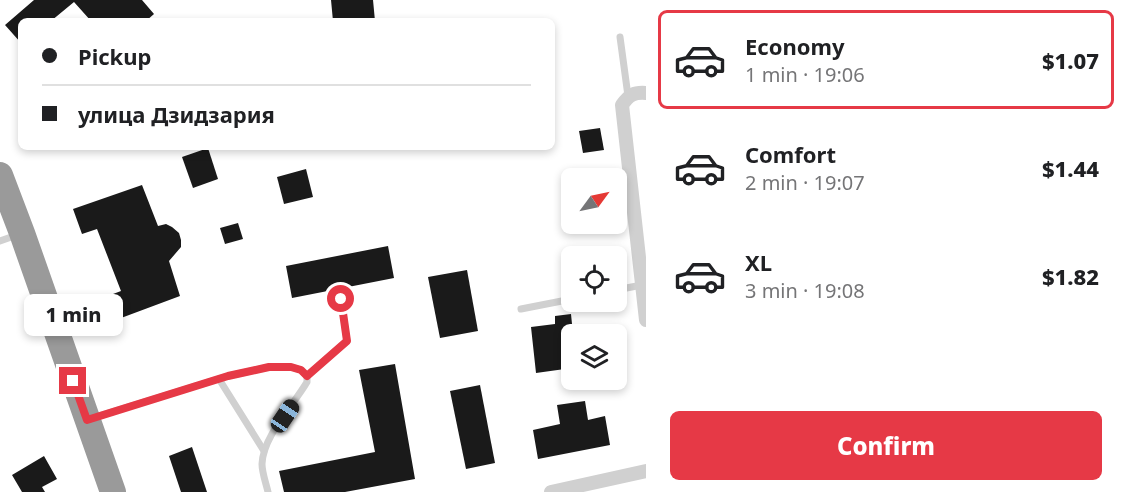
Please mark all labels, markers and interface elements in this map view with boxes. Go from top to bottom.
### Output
text: Economy [745,31,844,61]
icon: car [673,33,727,87]
text: Pickup [78,41,151,71]
text: $1.07 [1042,45,1099,75]
text: 1 min · 19:06 [745,61,865,88]
text: улица Дзидзария [78,99,275,129]
text: Comfort [745,139,836,169]
icon: car [673,141,727,195]
text: $1.44 [1042,153,1099,183]
north arrow [561,168,627,234]
map controls [561,168,627,390]
text: 2 min · 19:07 [745,169,865,196]
button: locate [561,246,627,312]
text: XL [745,247,772,277]
icon: car [673,249,727,303]
text: $1.82 [1042,261,1099,291]
text: 3 min · 19:08 [745,277,865,304]
route start [327,285,354,312]
callout: 1 min [23,294,122,336]
text: 1 min [46,301,101,328]
button: layers [561,324,627,390]
route end [59,367,86,394]
car [267,396,303,436]
button: Confirm [670,411,1102,480]

